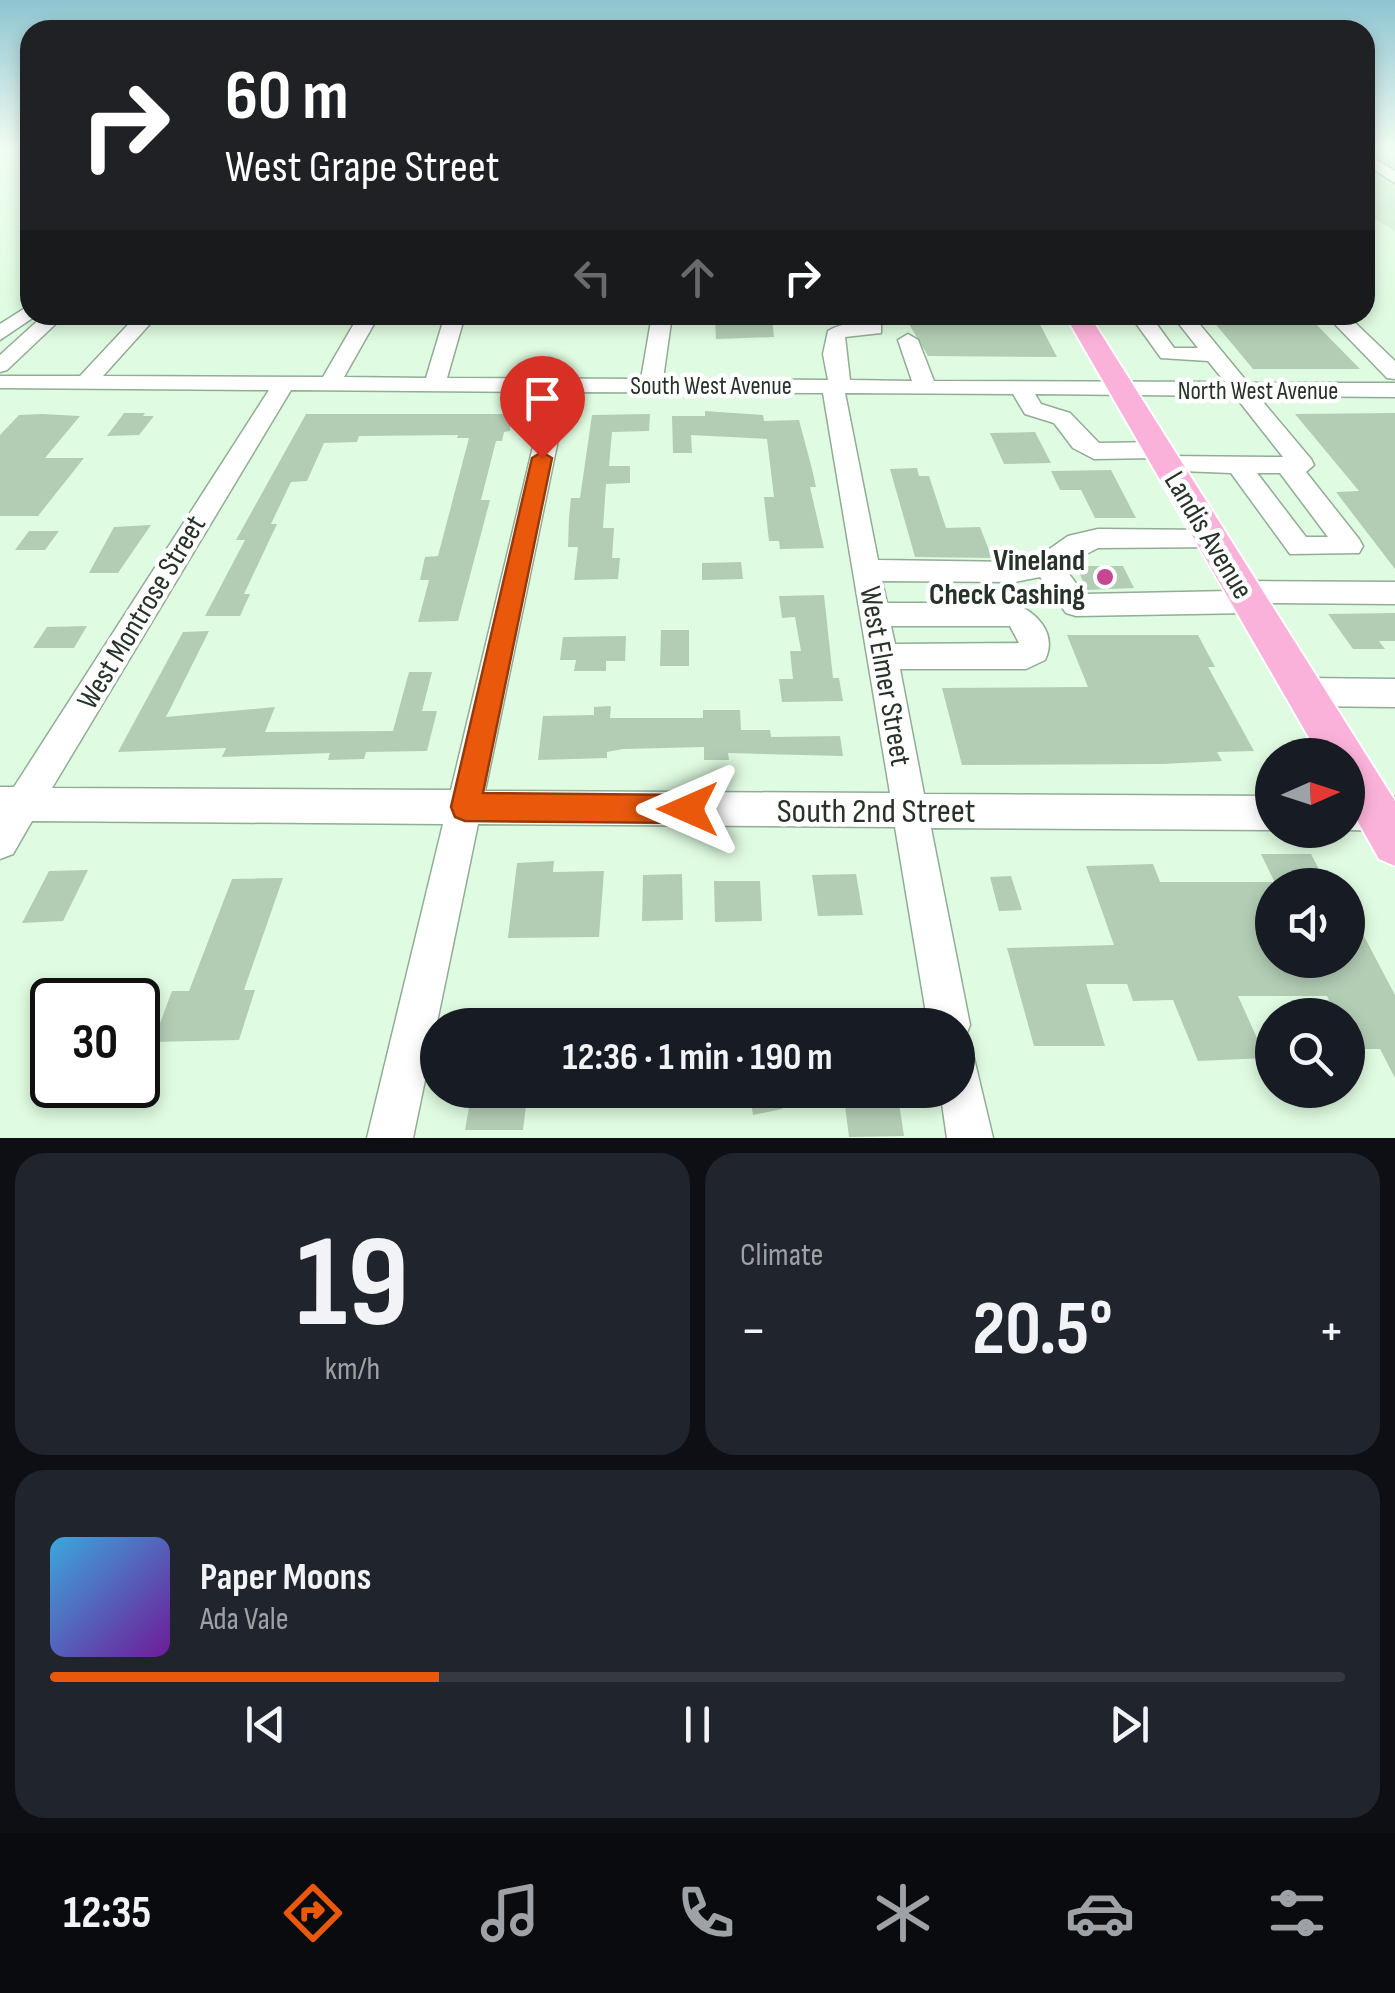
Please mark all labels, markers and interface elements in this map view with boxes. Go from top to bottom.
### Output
text: 60 m [225,55,349,139]
icon: right [60,60,190,190]
text: West Grape Street [225,140,500,195]
icon: left [565,250,620,305]
icon: ahead [670,250,725,305]
icon: right [775,250,830,305]
pin [500,356,585,459]
icon: arrive [515,371,570,426]
street label: South West Avenue [630,371,792,402]
street label: North West Avenue [1178,376,1338,407]
street label: Landis Avenue [1156,465,1260,606]
street label: West Montrose Street [70,509,214,716]
place label: Vineland Check Cashing [929,543,1085,613]
marker: Vineland Check Cashing [1094,566,1116,588]
street label: West Elmer Street [852,584,919,769]
north arrow [1255,738,1365,848]
map controls [1255,738,1365,1108]
position arrow [636,757,740,861]
street label: South 2nd Street [777,790,975,833]
button: sound [1255,868,1365,978]
speed limit sign: 30 [30,978,160,1108]
button: search [1255,998,1365,1108]
text: 12:36 · 1 min · 190 m [563,1035,832,1080]
text: 19 [296,1207,409,1363]
text: Climate [740,1236,823,1275]
text: 20.5° [972,1285,1113,1376]
text: − [740,1298,767,1365]
text: + [1318,1298,1345,1365]
text: km/h [325,1350,380,1389]
text: Paper Moons [200,1555,371,1600]
text: Ada Vale [200,1600,289,1639]
icon: previous [238,1697,293,1752]
icon: pause [670,1697,725,1752]
icon: next [1102,1697,1157,1752]
icon: directions [278,1878,348,1948]
icon: music [475,1878,545,1948]
icon: phone [671,1878,741,1948]
icon: climate [868,1878,938,1948]
icon: car [1065,1878,1135,1948]
icon: filters [1262,1878,1332,1948]
text: 12:35 [63,1886,151,1941]

